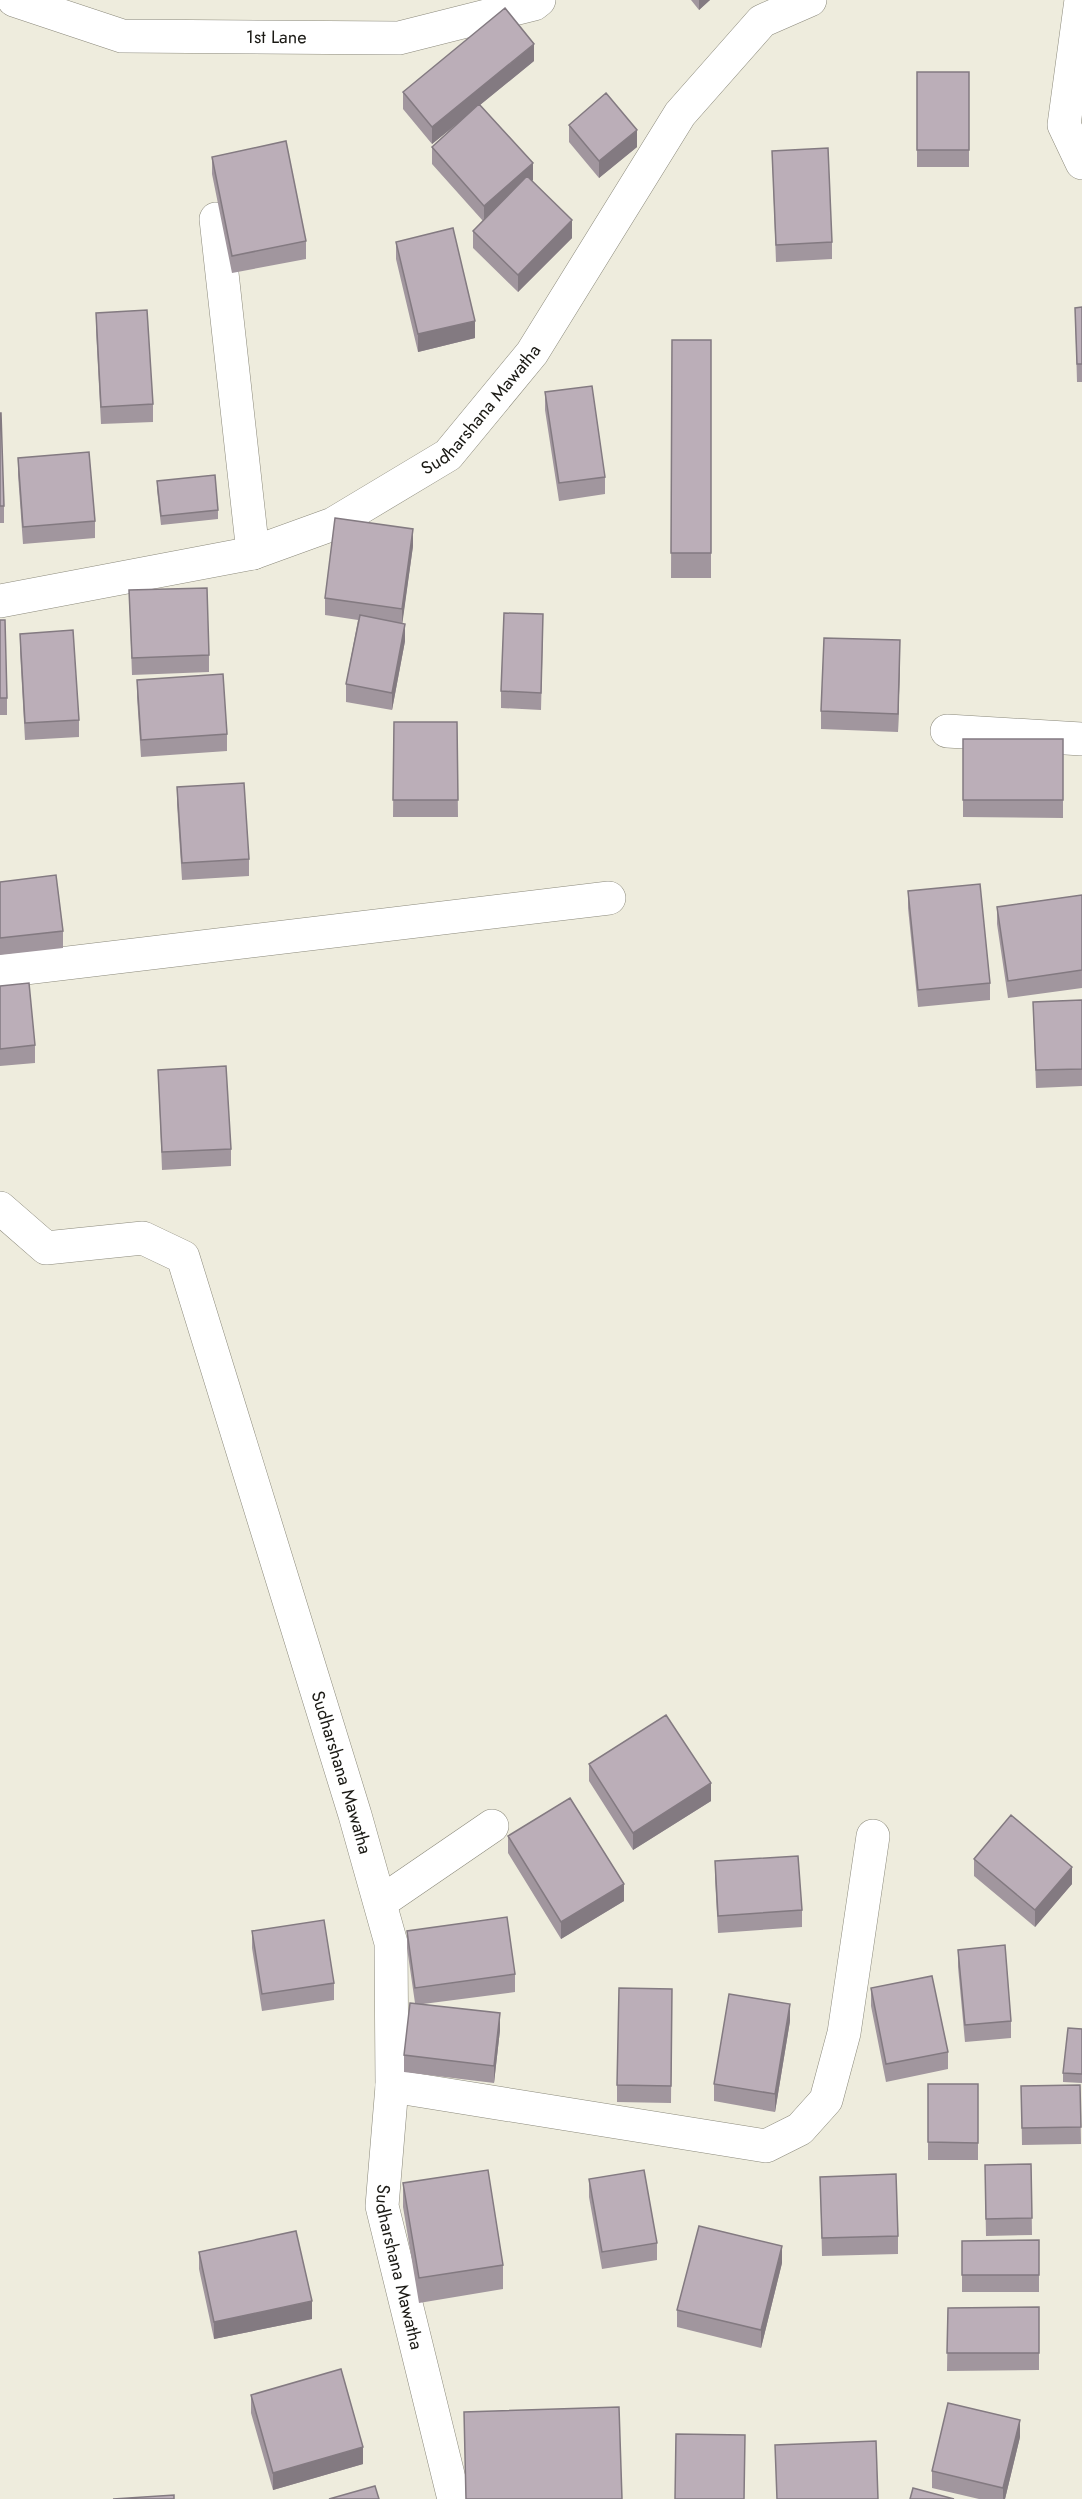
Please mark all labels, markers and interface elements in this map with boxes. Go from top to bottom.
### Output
street label: 1st Lane [246,24,307,50]
street label: Sudharshana Mawatha [416,339,547,481]
street label: Sudharshana Mawatha [304,1688,378,1857]
street label: Sudharshana Mawatha [369,2183,430,2352]

